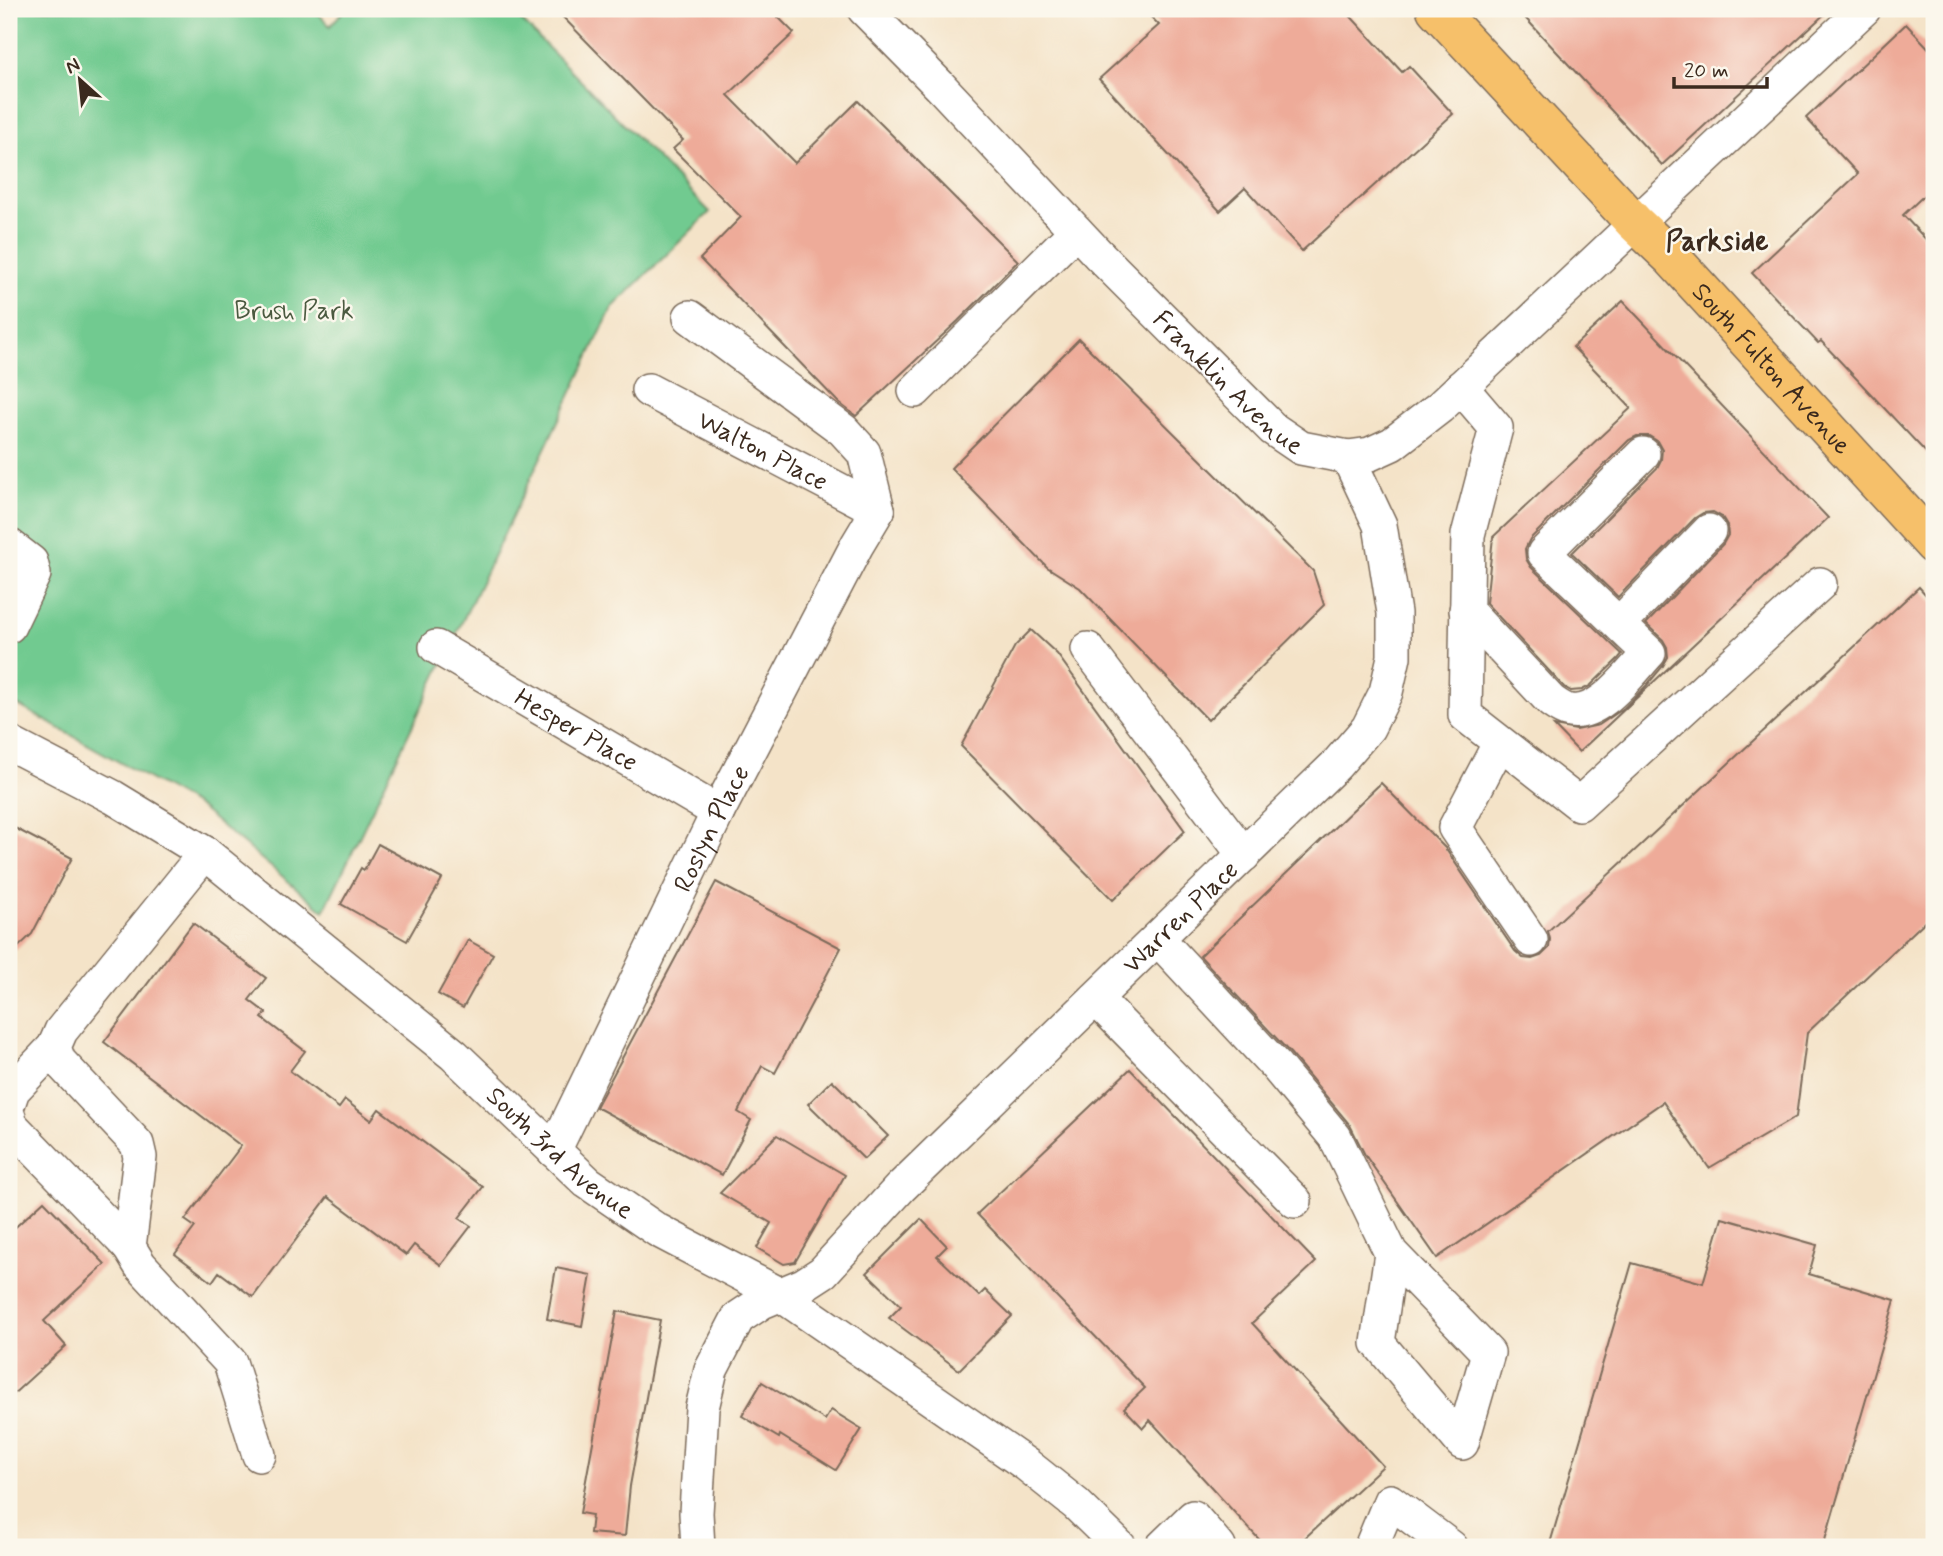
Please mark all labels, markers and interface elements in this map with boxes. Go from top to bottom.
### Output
north arrow [46,46,116,116]
scale bar [1674,46,1766,90]
text: N [62,52,84,80]
text: 20 m [1684,57,1729,85]
district label: Parkside [1666,224,1768,261]
street label: South Fulton Avenue [1684,276,1858,463]
park label: Brush Park [234,295,354,329]
street label: Franklin Avenue [1145,304,1310,464]
street label: Walton Place [691,404,833,500]
street label: Hesper Place [508,682,644,780]
street label: Roslyn Place [667,760,759,898]
street label: Warren Place [1116,854,1247,982]
street label: South 3rd Avenue [478,1080,640,1228]

